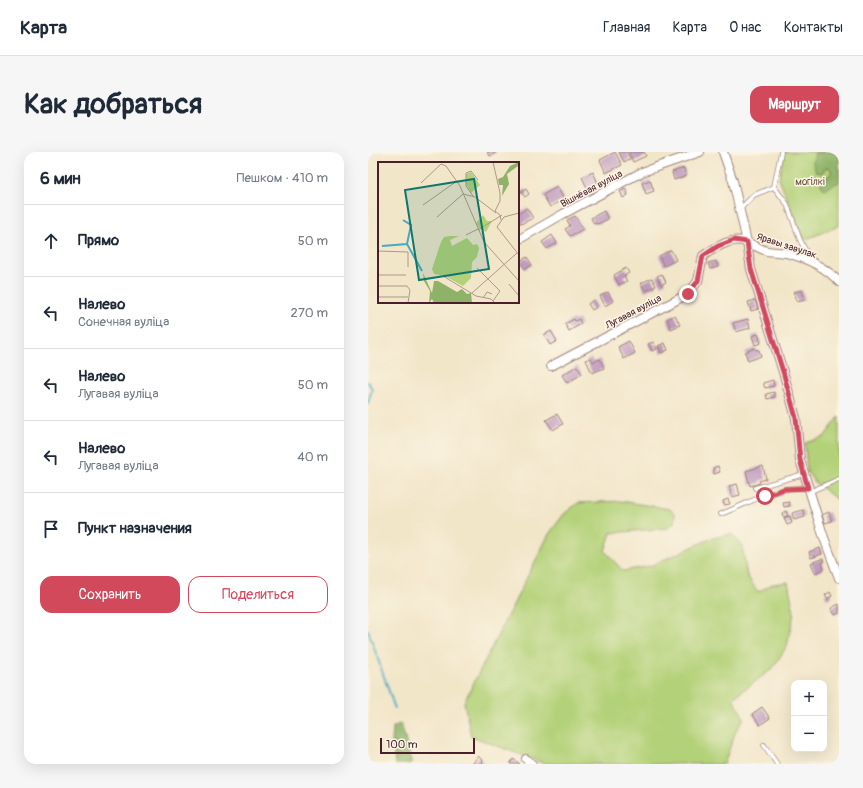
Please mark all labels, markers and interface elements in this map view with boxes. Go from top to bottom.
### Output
text: Карта [20,16,67,40]
text: Главная [603,19,650,36]
text: Карта [672,19,707,36]
text: О нас [729,19,762,36]
text: Контакты [784,19,843,36]
button: Маршрут [750,86,839,123]
text: Как добраться [24,87,202,122]
inset map [378,162,519,303]
street label: Вішнёвая вуліца [558,167,625,210]
text: 6 мин [40,168,81,189]
text: Пешком · 410 m [237,170,328,186]
park label: могілкі [795,176,825,188]
icon: ahead [40,230,62,252]
text: Прямо [78,231,119,250]
street label: Яравы завулак [755,231,818,261]
text: 50 m [298,233,328,249]
route end [679,285,697,303]
street label: Лугавая вуліца [602,292,664,332]
text: Налево [78,295,125,314]
icon: left [40,302,62,324]
text: 270 m [291,305,328,321]
text: Сонечная вуліца [78,314,169,330]
text: Налево [78,367,125,386]
icon: left [40,374,62,396]
text: 50 m [298,377,328,393]
text: Лугавая вуліца [78,386,159,402]
text: Налево [78,439,125,458]
icon: left [40,446,62,468]
text: 40 m [297,449,328,465]
text: Лугавая вуліца [78,458,159,474]
route start [756,487,774,505]
icon: arrive [40,518,62,540]
text: Пункт назначения [78,519,192,538]
button: Сохранить [40,576,180,613]
button: Поделиться [188,576,328,613]
map controls [791,680,827,752]
button: + [791,680,827,716]
button: − [791,716,827,752]
scale bar [380,736,475,755]
text: 100 m [386,738,417,751]

